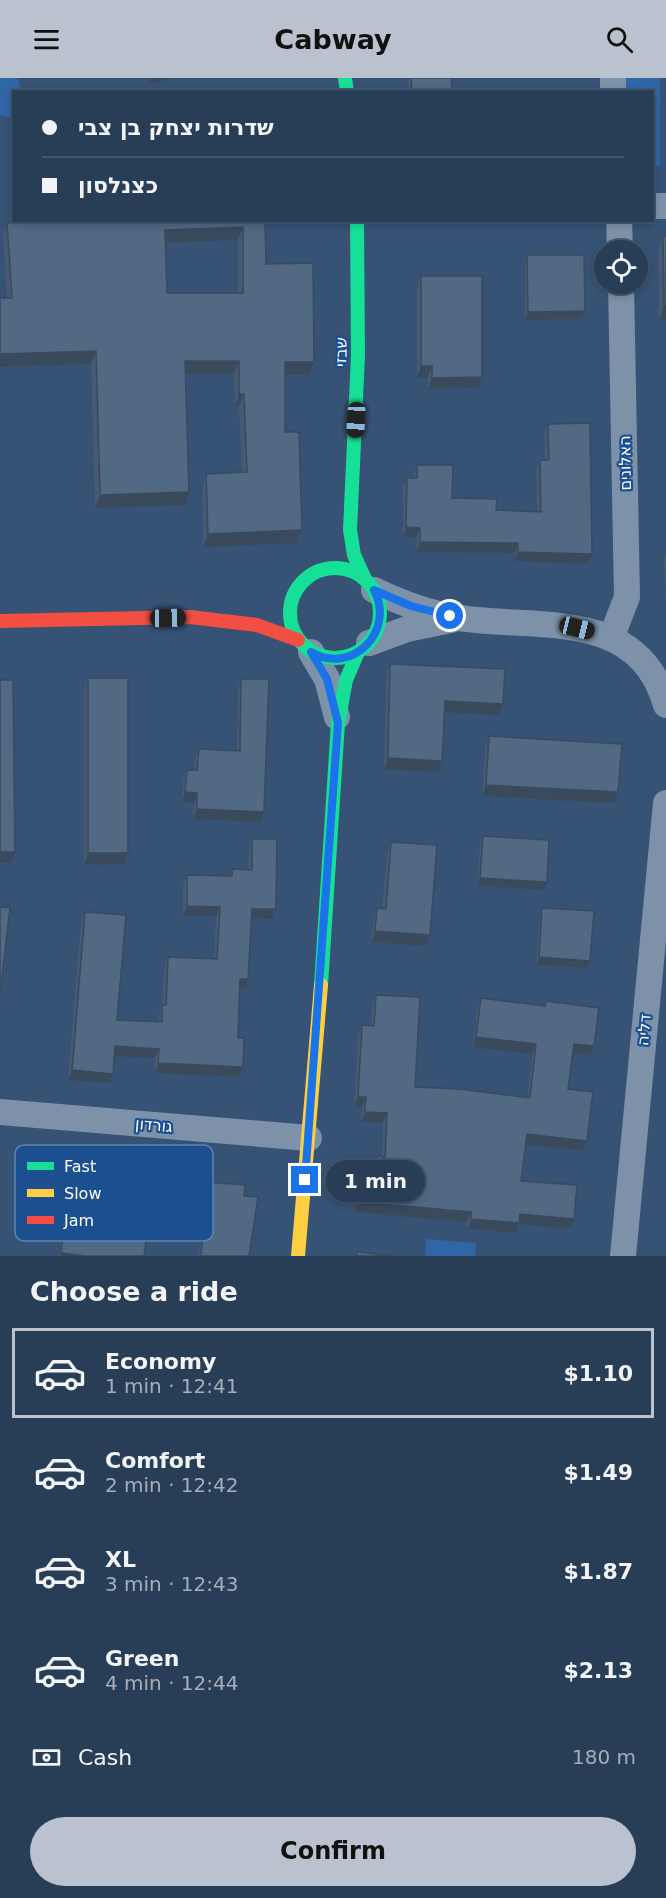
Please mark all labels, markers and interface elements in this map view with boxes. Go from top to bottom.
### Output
icon: menu [30,23,63,56]
icon: search [603,23,636,56]
text: Cabway [274,24,392,55]
text: שדרות יצחק בן צבי [78,115,274,140]
text: כצנלסון [78,173,158,198]
map controls [594,240,648,294]
button: locate [594,240,648,294]
street label: שבזי [331,337,351,367]
car [346,402,366,438]
street label: האלונים [615,435,635,491]
route start [436,602,463,629]
car [150,609,186,627]
car [557,615,597,641]
street label: דליה [633,1013,655,1047]
street label: גורדון [135,1114,174,1136]
legend [15,1145,213,1241]
text: Fast [64,1157,96,1176]
callout: 1 min [326,1159,425,1201]
route end [291,1166,318,1193]
text: 1 min [344,1169,407,1193]
text: Slow [64,1184,101,1203]
text: Jam [63,1211,94,1230]
text: Choose a ride [30,1276,238,1307]
icon: car [33,1346,87,1400]
text: Economy [105,1349,216,1374]
text: $1.10 [563,1361,633,1386]
text: 1 min · 12:41 [105,1374,239,1398]
icon: car [33,1445,87,1499]
text: Comfort [105,1448,205,1473]
text: $1.49 [563,1460,633,1485]
text: 2 min · 12:42 [105,1473,239,1497]
icon: car [33,1544,87,1598]
text: XL [105,1547,136,1572]
text: $1.87 [563,1559,633,1584]
text: 3 min · 12:43 [105,1572,239,1596]
icon: car [33,1643,87,1697]
text: Green [105,1646,179,1671]
text: $2.13 [563,1658,633,1683]
text: 4 min · 12:44 [105,1671,239,1695]
icon: cash [30,1741,63,1774]
text: Cash [78,1745,132,1770]
text: 180 m [572,1745,636,1769]
button: Confirm [30,1817,636,1886]

